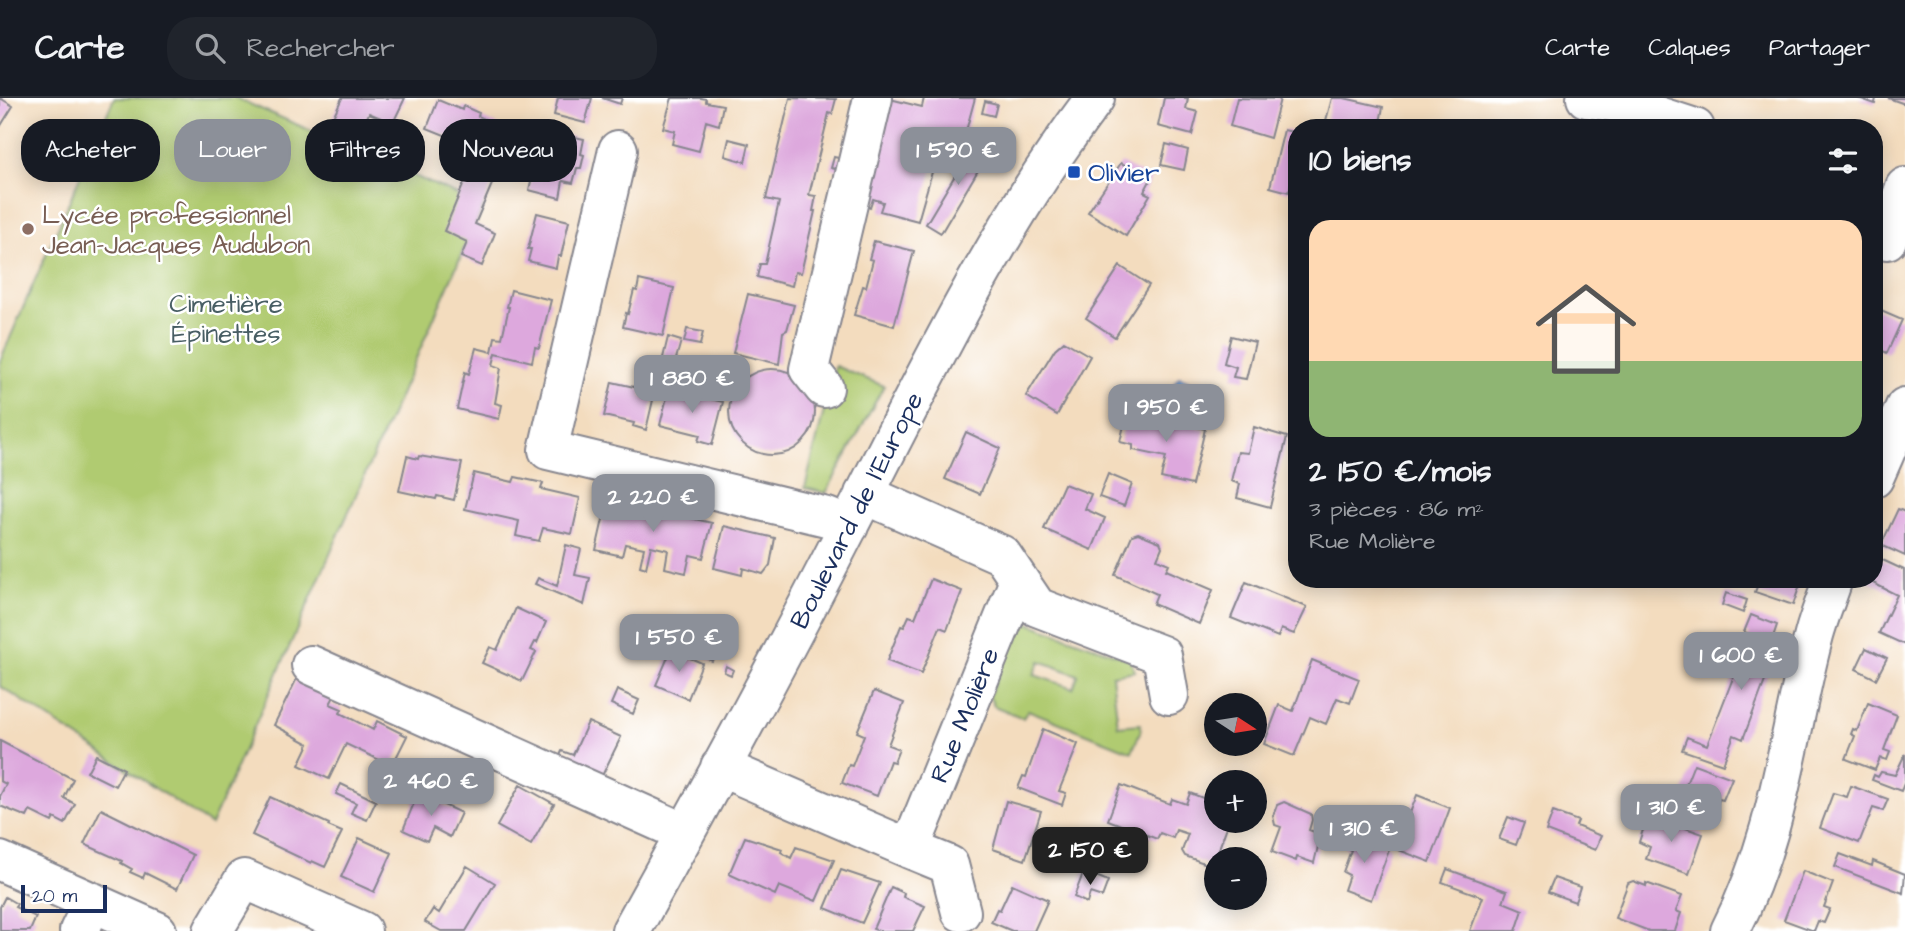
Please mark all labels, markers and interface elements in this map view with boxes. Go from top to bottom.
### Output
search box [167,17,657,80]
text: Carte [35,25,125,71]
icon: search [191,29,229,67]
text: Rechercher [247,30,395,66]
text: Carte [1545,31,1610,65]
text: Calques [1648,31,1731,65]
text: Partager [1769,31,1870,65]
chip: Acheter [21,119,160,182]
chip: Louer [174,119,291,182]
chip: Filtres [305,119,425,182]
chip: Nouveau [439,119,577,182]
pin: 1 590 € [893,127,1023,187]
text: 1 590 € [916,134,1000,166]
text: 10 biens [1309,140,1411,182]
icon: filters [1824,142,1862,180]
place label: Olivier [1088,155,1159,191]
marker: Olivier [1066,164,1082,180]
place label: Lycée professionnel Jean-Jacques Audubon [42,197,310,263]
marker: Lycée professionnel Jean-Jacques Audubon [20,221,36,237]
icon: home [1523,266,1649,392]
park label: Cimetière Épinettes [169,286,283,352]
pin: 1 880 € [627,356,757,415]
text: 1 880 € [650,362,734,394]
pin: 1 950 € [1101,384,1231,444]
street label: Boulevard de l'Europe [781,386,932,635]
text: 1 950 € [1124,391,1208,423]
text: 2 150 €/mois [1309,451,1492,493]
pin: 2 220 € [588,474,718,534]
text: 2 220 € [608,481,698,513]
text: 3 pièces · 86 m² [1309,493,1484,525]
text: Rue Molière [1309,525,1435,557]
pin: 1 550 € [614,614,744,674]
text: 1 550 € [636,621,722,653]
pin: 1 600 € [1676,632,1806,692]
text: 1 600 € [1699,639,1783,671]
street label: Rue Molière [921,642,1008,788]
north arrow [1204,693,1267,756]
map controls [1204,693,1267,910]
pin: 2 460 € [366,758,496,818]
text: 2 460 € [384,765,478,797]
button: + [1204,770,1267,833]
pin: 1 310 € [1606,784,1736,844]
text: 1 310 € [1637,791,1705,823]
pin: 1 310 € [1299,806,1429,865]
text: 1 310 € [1330,812,1398,844]
pin: 2 150 € [1025,828,1155,887]
text: 2 150 € [1048,834,1132,866]
button: − [1204,847,1267,910]
scale bar [21,882,107,914]
text: 20 m [32,883,77,910]

